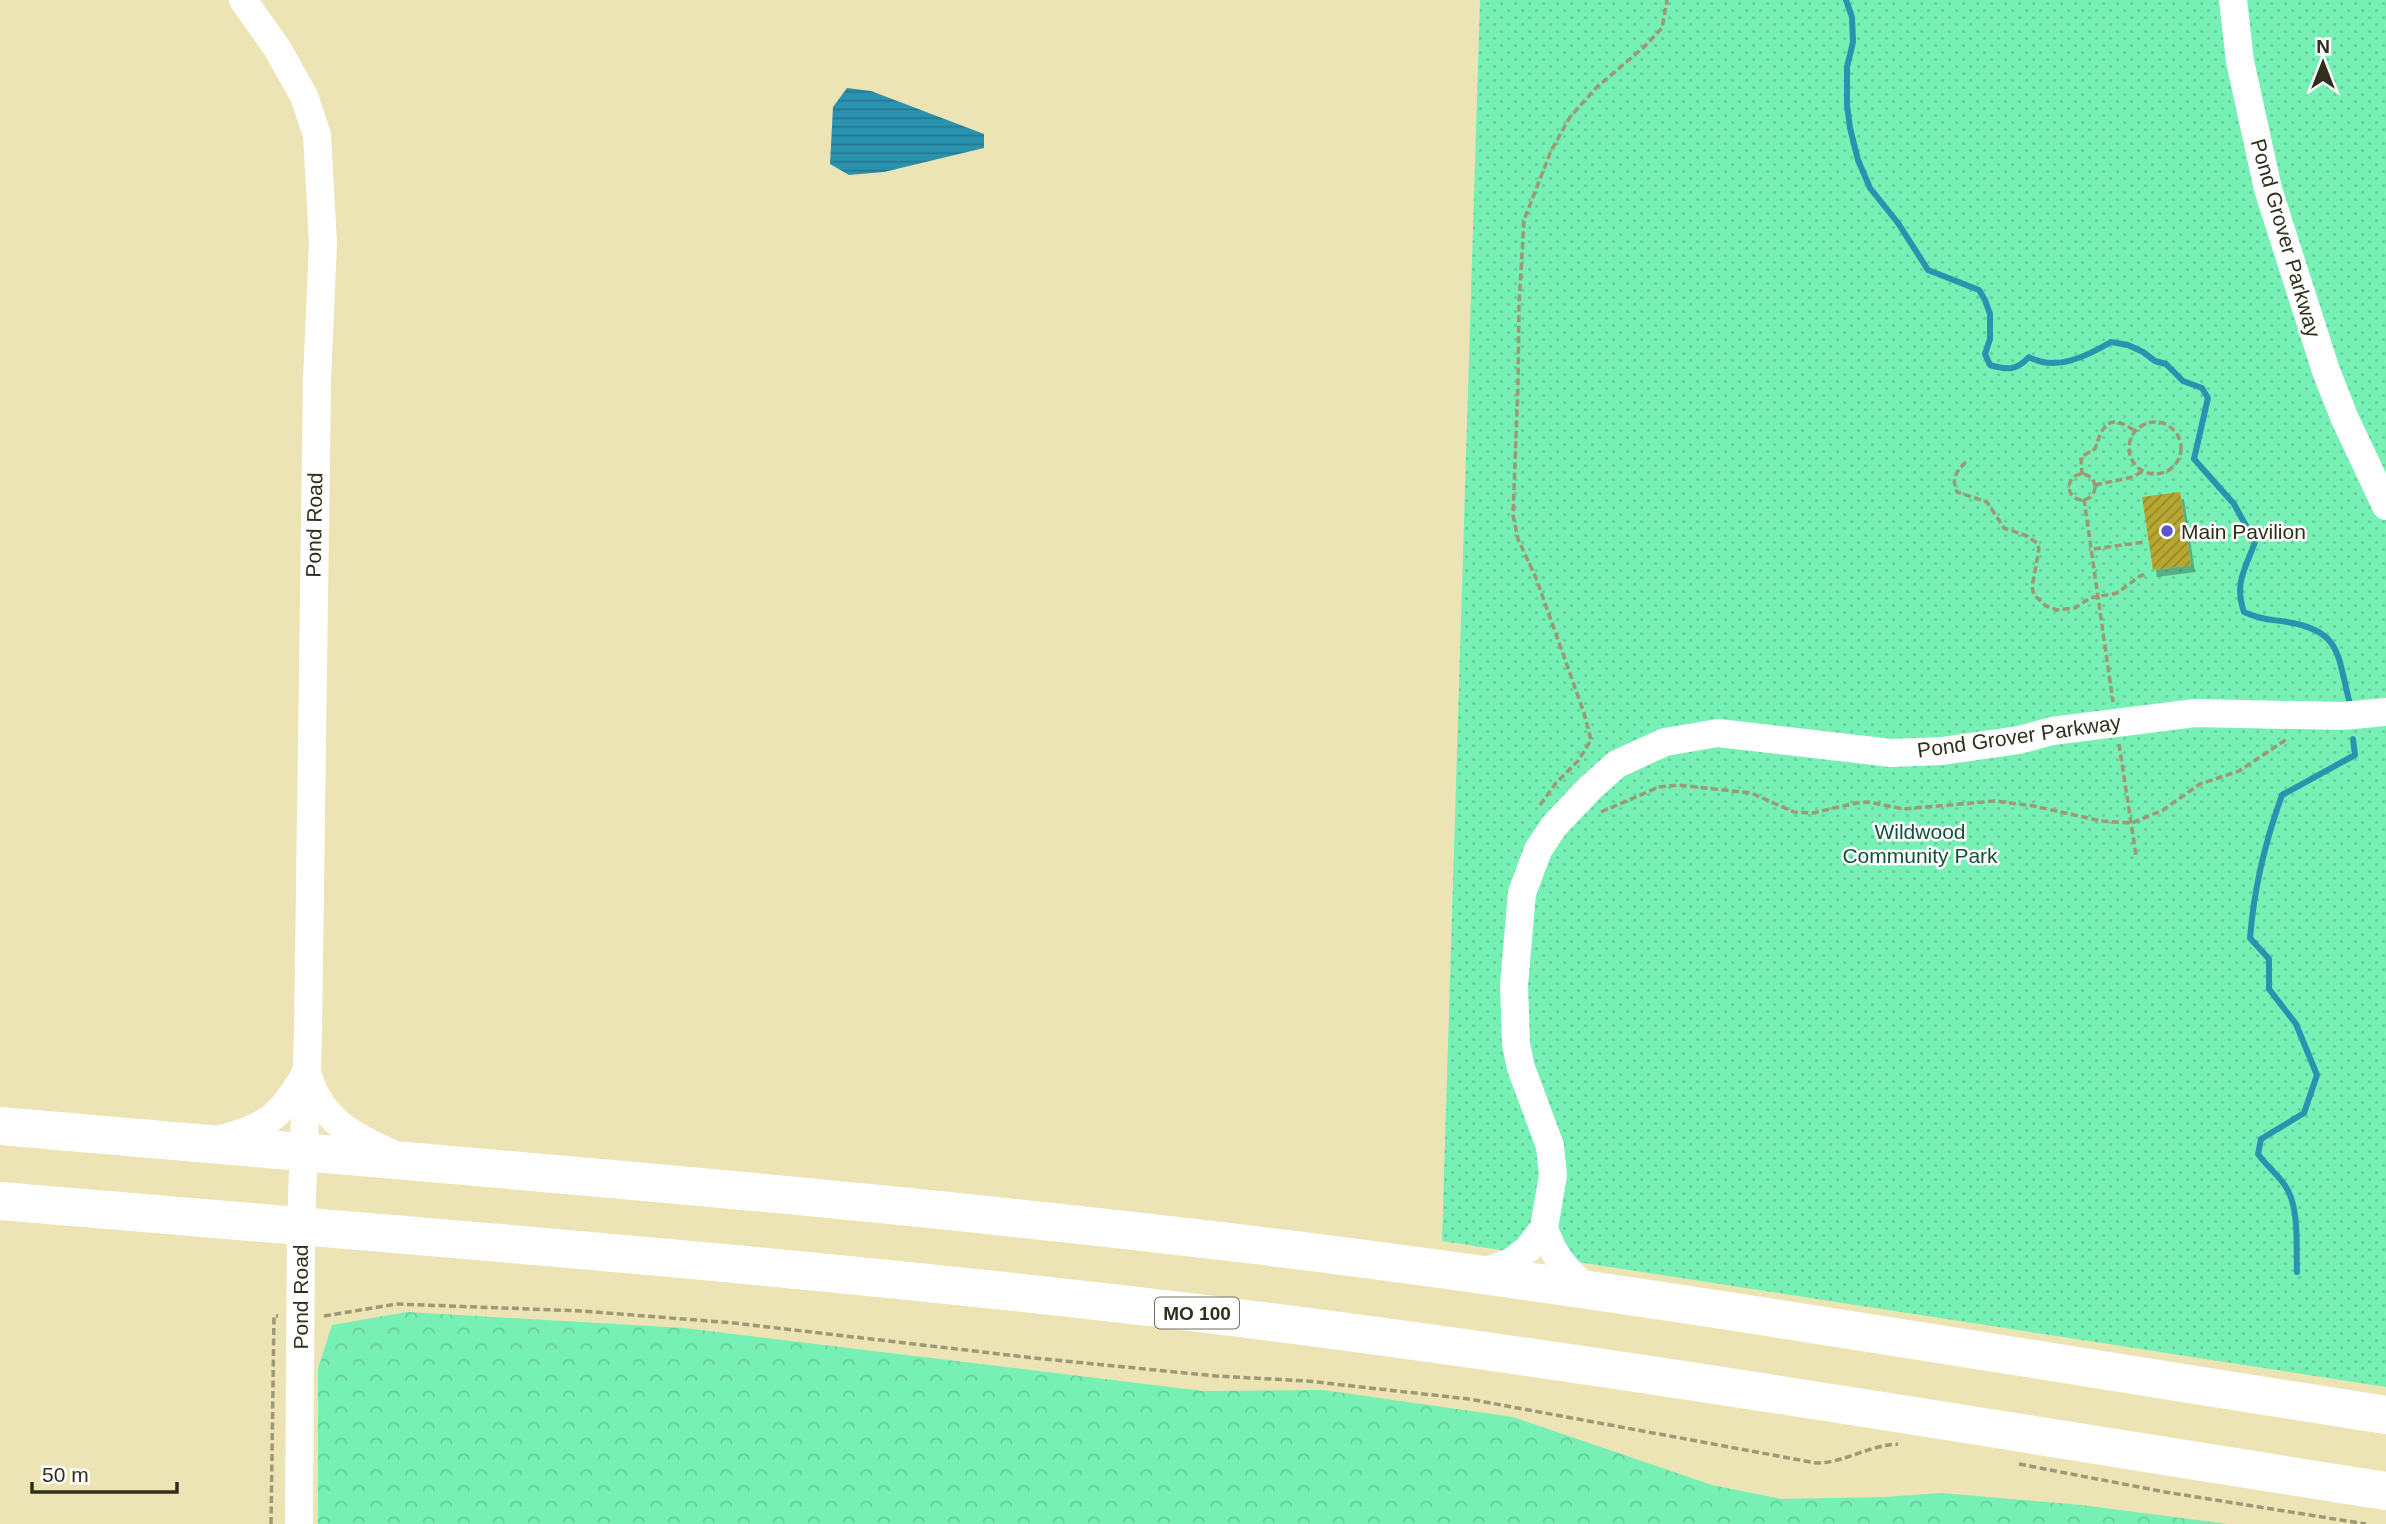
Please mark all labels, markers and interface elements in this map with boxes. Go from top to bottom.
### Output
north arrow [2288,28,2358,98]
text: N [2316,36,2330,57]
street label: Pond Grover Parkway [2247,136,2326,340]
street label: Pond Road [302,472,326,578]
place label: Main Pavilion [2181,520,2306,543]
marker: Main Pavilion [2159,523,2175,539]
street label: Pond Grover Parkway [1916,710,2123,762]
park label: Wildwood Community Park [1842,820,1998,867]
street label: Pond Road [289,1244,312,1350]
road number: MO 100 [1155,1298,1239,1329]
scale bar [32,1450,177,1494]
text: 50 m [42,1463,89,1486]

